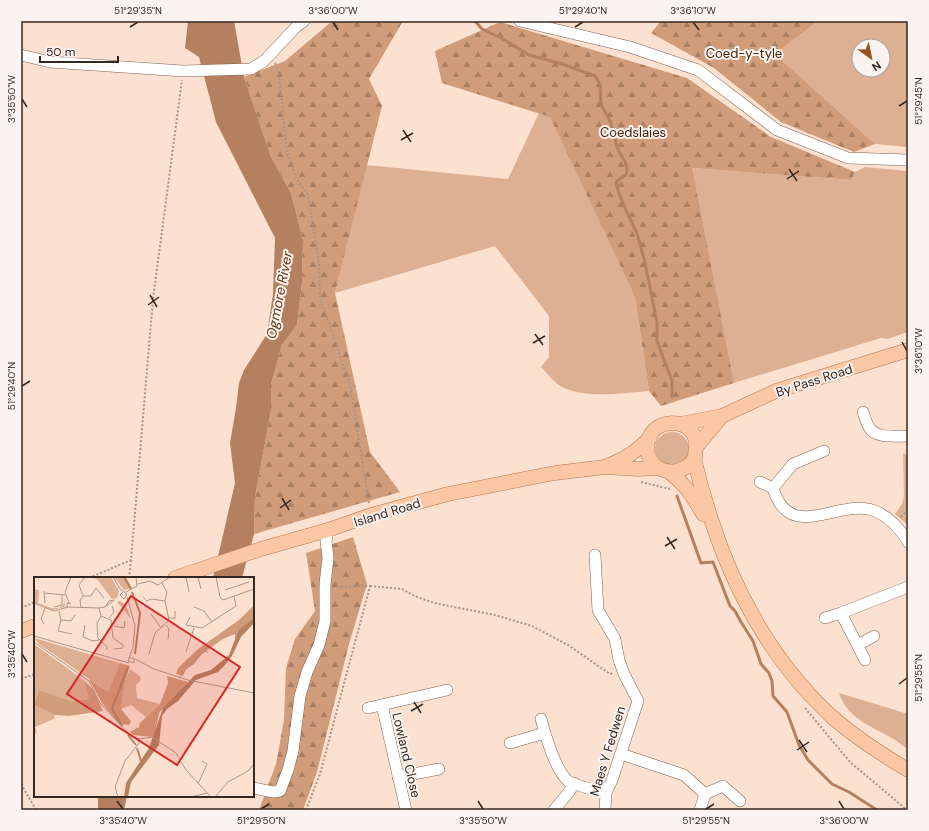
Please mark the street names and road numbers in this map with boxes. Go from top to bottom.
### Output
street label: By Pass Road [774,360,855,401]
street label: Island Road [352,494,423,531]
street label: Maes Y Fedwen [586,704,629,798]
street label: Lowland Close [388,711,425,799]

